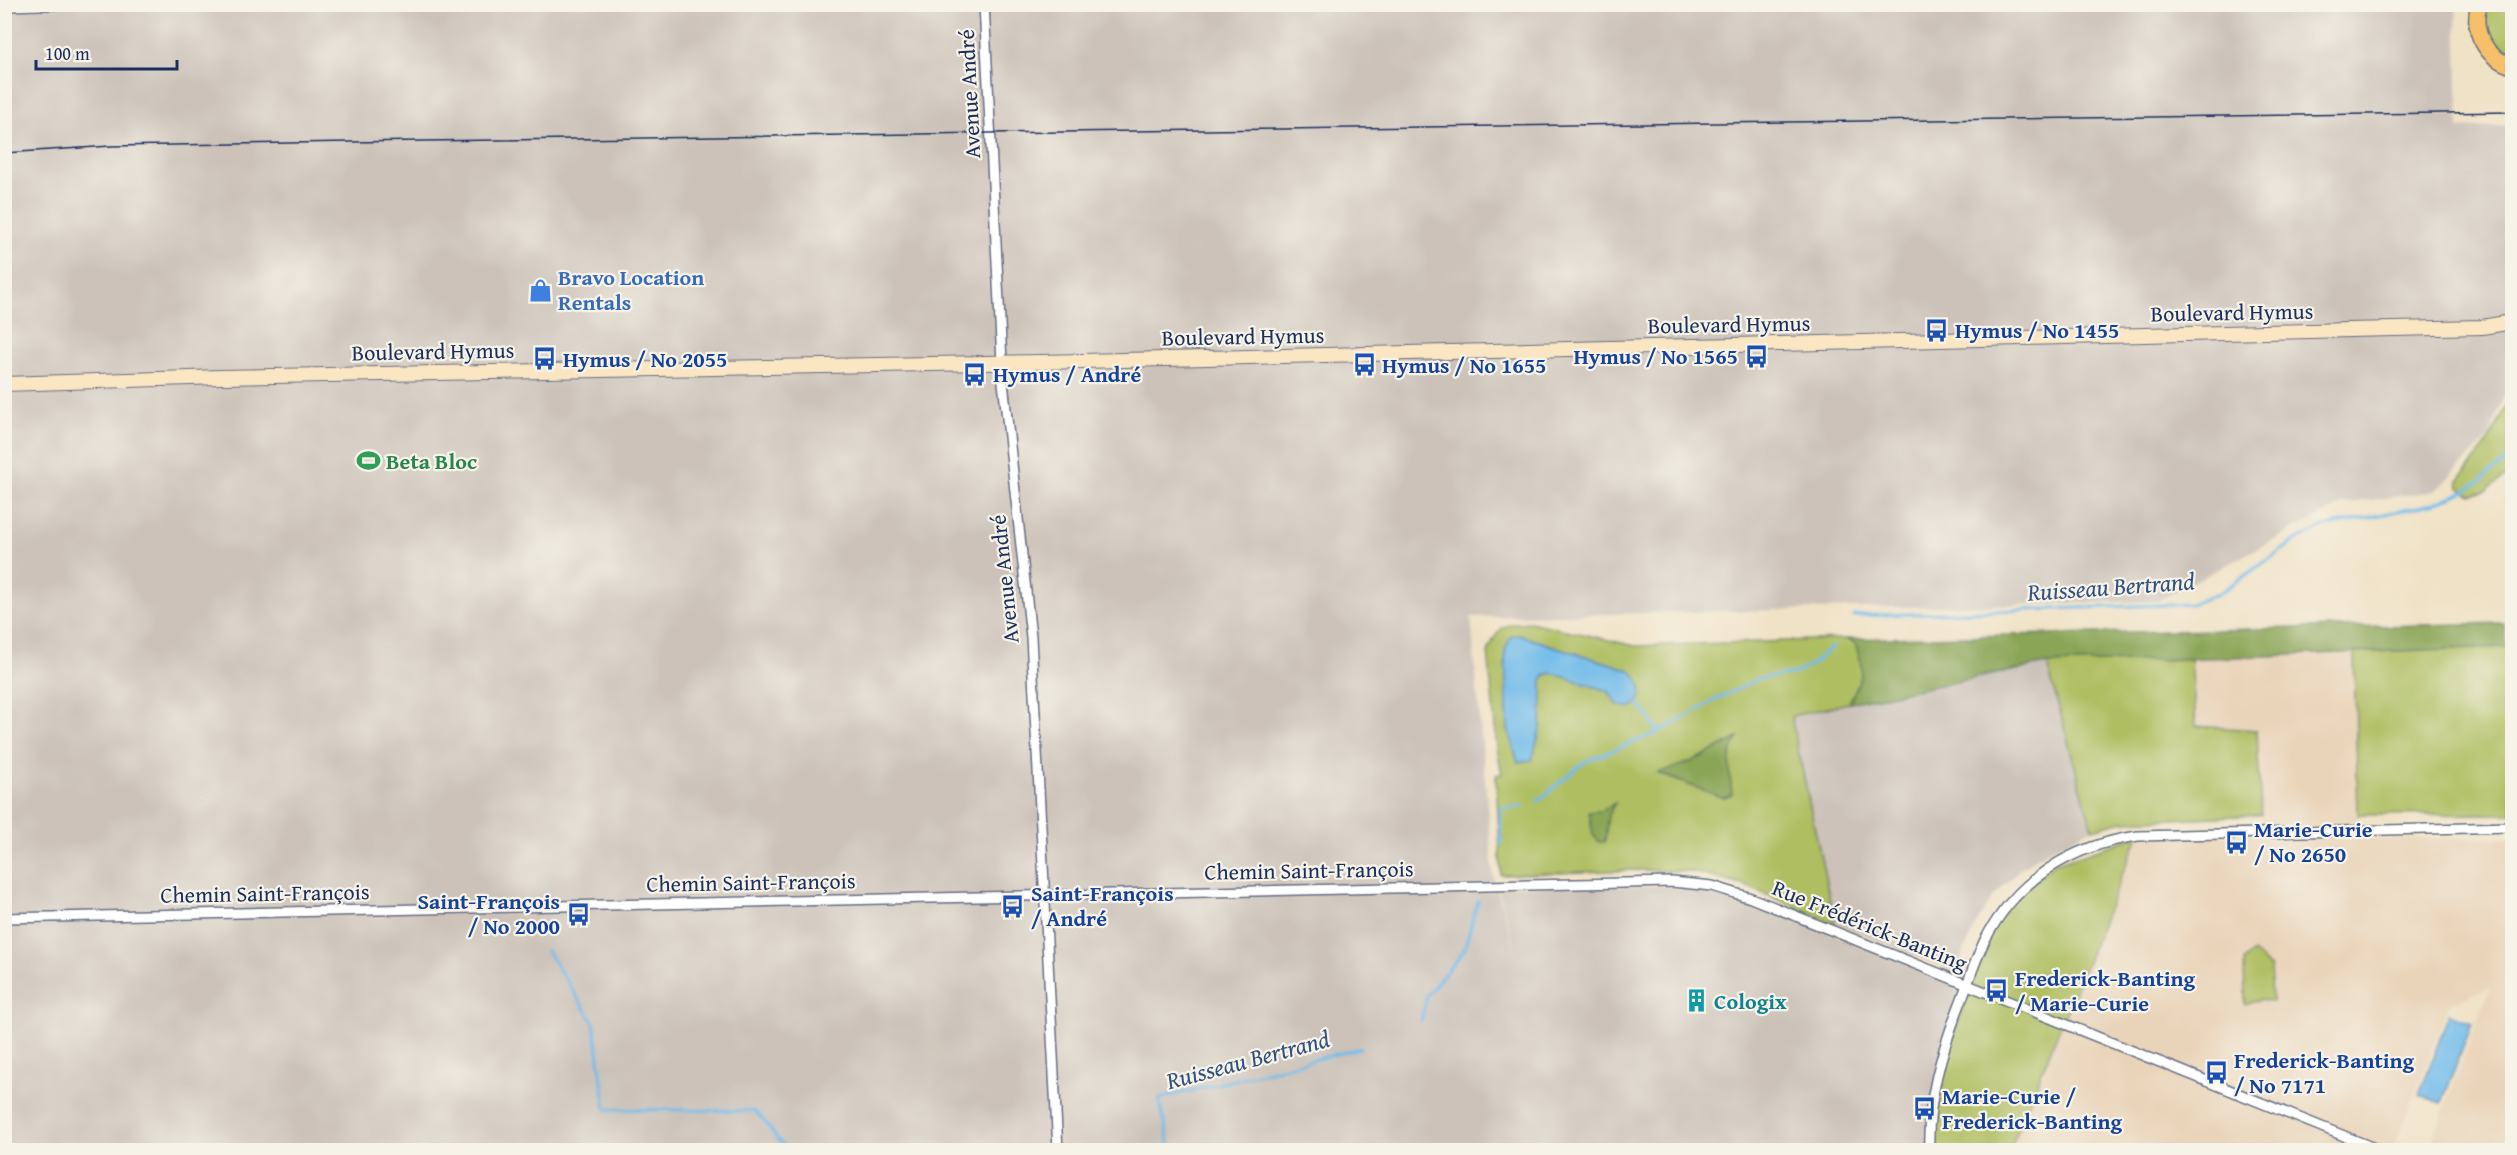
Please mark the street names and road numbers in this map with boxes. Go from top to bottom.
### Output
street label: Avenue André [950,29,988,159]
street label: Boulevard Hymus [2150,295,2314,329]
street label: Boulevard Hymus [1647,307,1811,341]
street label: Boulevard Hymus [1161,319,1325,353]
street label: Boulevard Hymus [351,334,515,368]
street label: Avenue André [981,513,1027,645]
street label: Chemin Saint-François [1204,852,1414,888]
street label: Chemin Saint-François [646,864,856,900]
street label: Rue Frédérick-Banting [1768,871,1972,979]
street label: Chemin Saint-François [160,875,370,911]

